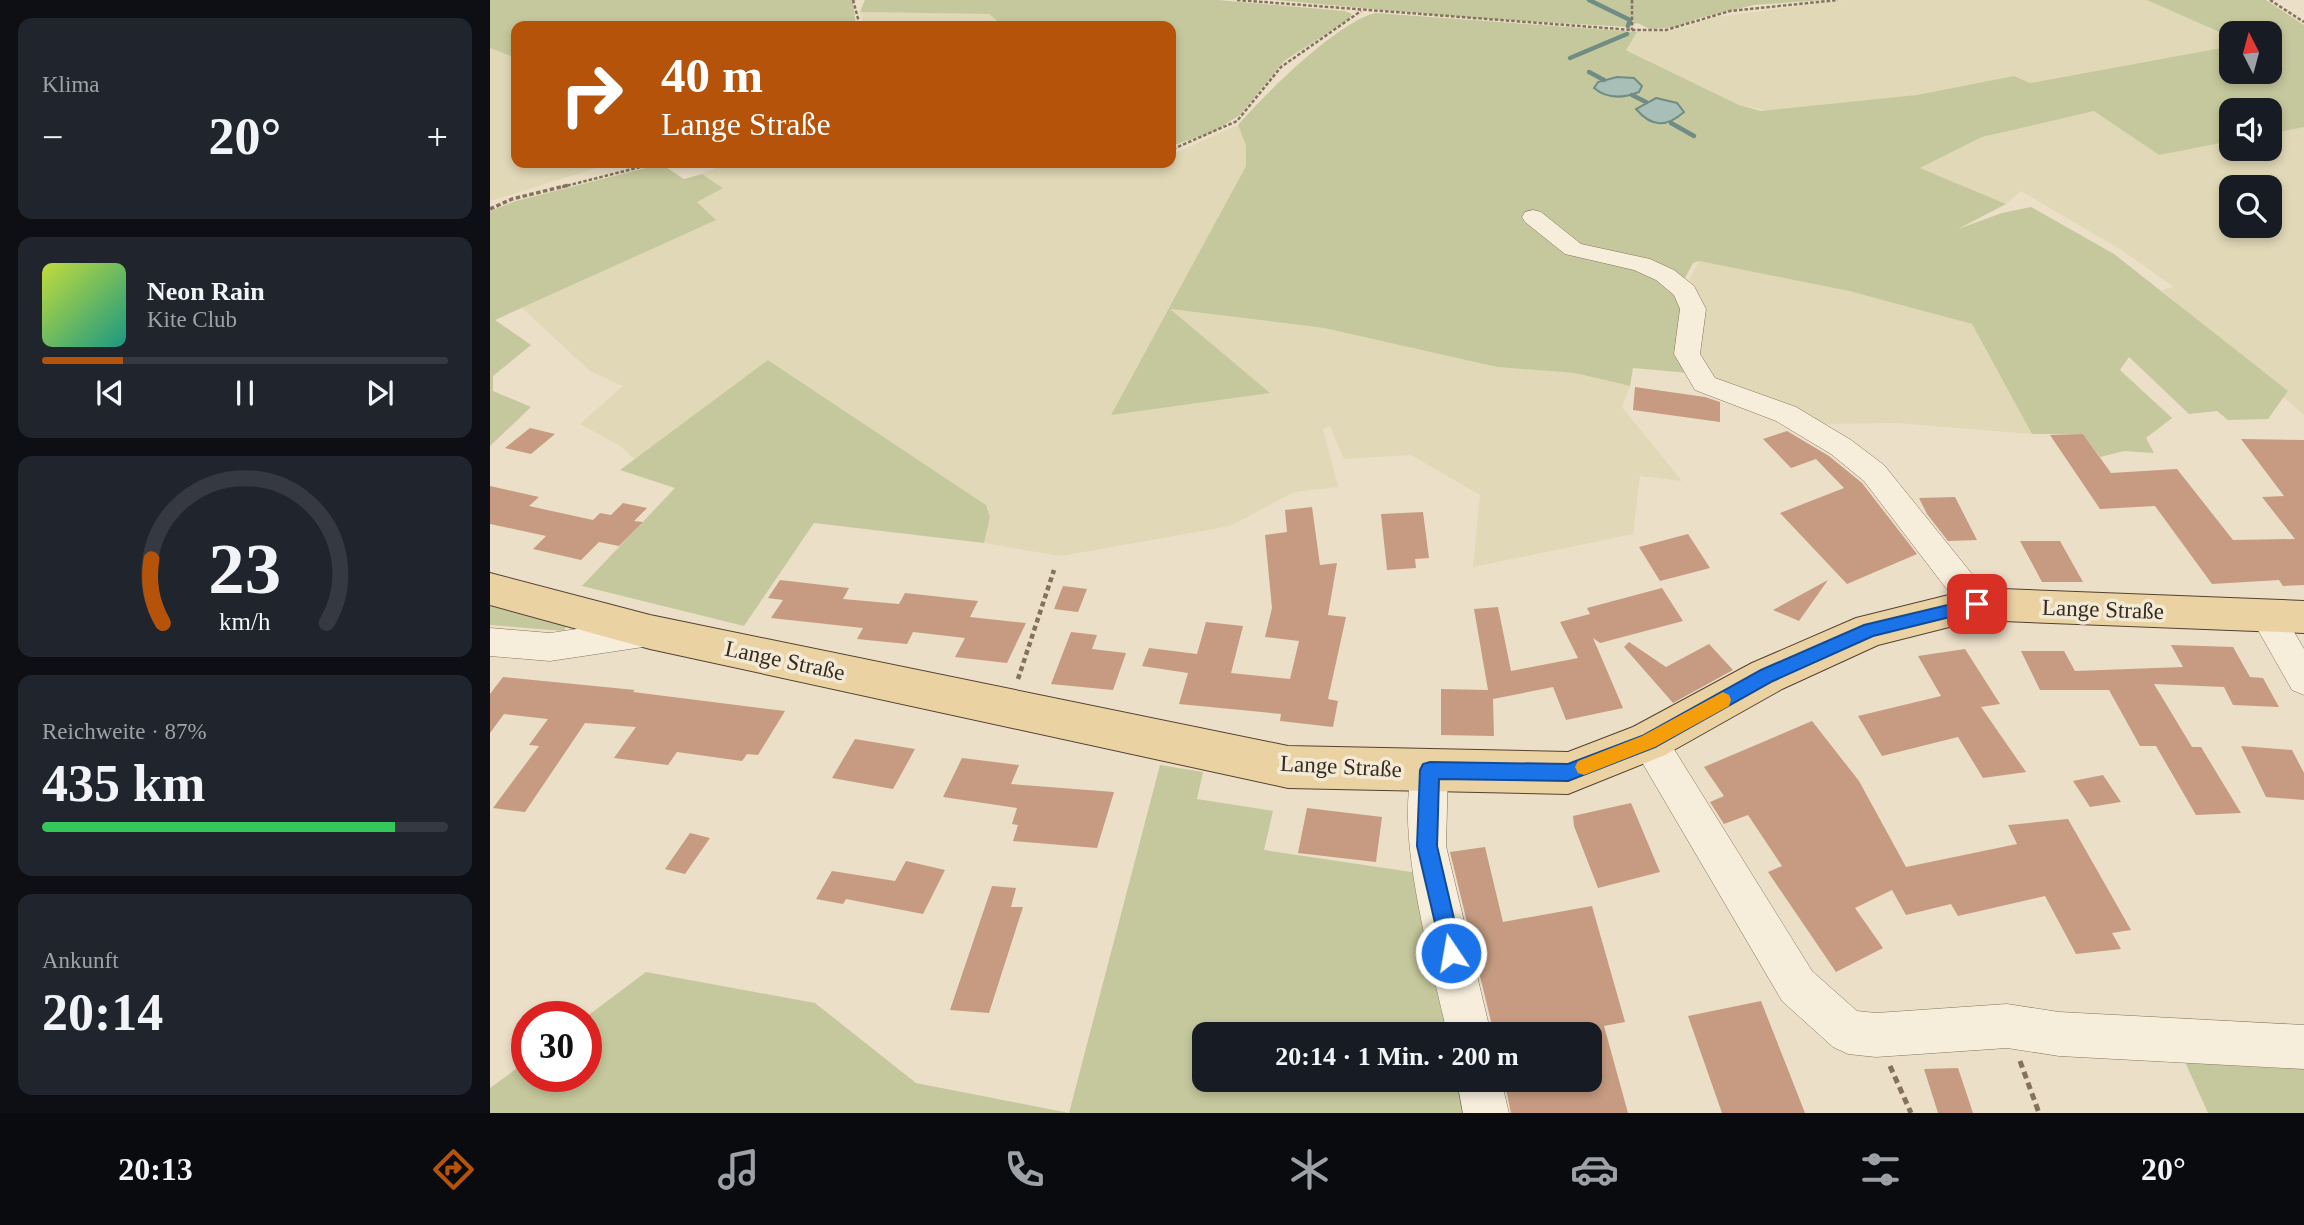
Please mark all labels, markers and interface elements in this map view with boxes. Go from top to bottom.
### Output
north arrow [2219,21,2282,84]
map controls [2219,21,2282,238]
text: 40 m [661,48,763,103]
icon: right [546,49,637,140]
text: Klima [42,72,100,97]
button: sound [2219,98,2282,161]
text: Lange Straße [661,106,831,142]
text: 20° [209,108,281,165]
text: − [42,116,63,158]
text: + [427,116,448,158]
button: search [2219,175,2282,238]
text: Neon Rain [147,277,265,306]
text: Kite Club [147,307,237,332]
icon: previous [91,374,129,412]
icon: pause [226,374,264,412]
icon: next [361,374,399,412]
text: 23 [209,528,281,609]
pin [1947,574,2007,634]
icon: arrive [1958,585,1996,623]
street label: Lange Straße [2042,595,2164,624]
text: km/h [219,607,271,634]
street label: Lange Straße [723,636,847,685]
text: Reichweite · 87% [42,719,207,744]
street label: Lange Straße [1279,751,1403,782]
text: 435 km [42,755,205,812]
position arrow [1414,916,1488,990]
text: Ankunft [42,948,119,973]
text: 20:14 [42,984,163,1041]
speed limit sign: 30 [511,1001,602,1092]
text: 20:14 · 1 Min. · 200 m [1275,1042,1519,1071]
icon: directions [429,1145,478,1194]
icon: music [714,1145,763,1194]
icon: phone [1000,1145,1049,1194]
icon: climate [1285,1145,1334,1194]
icon: car [1570,1145,1619,1194]
icon: filters [1856,1145,1905,1194]
text: 20:13 [118,1151,193,1187]
text: 20° [2141,1151,2186,1187]

